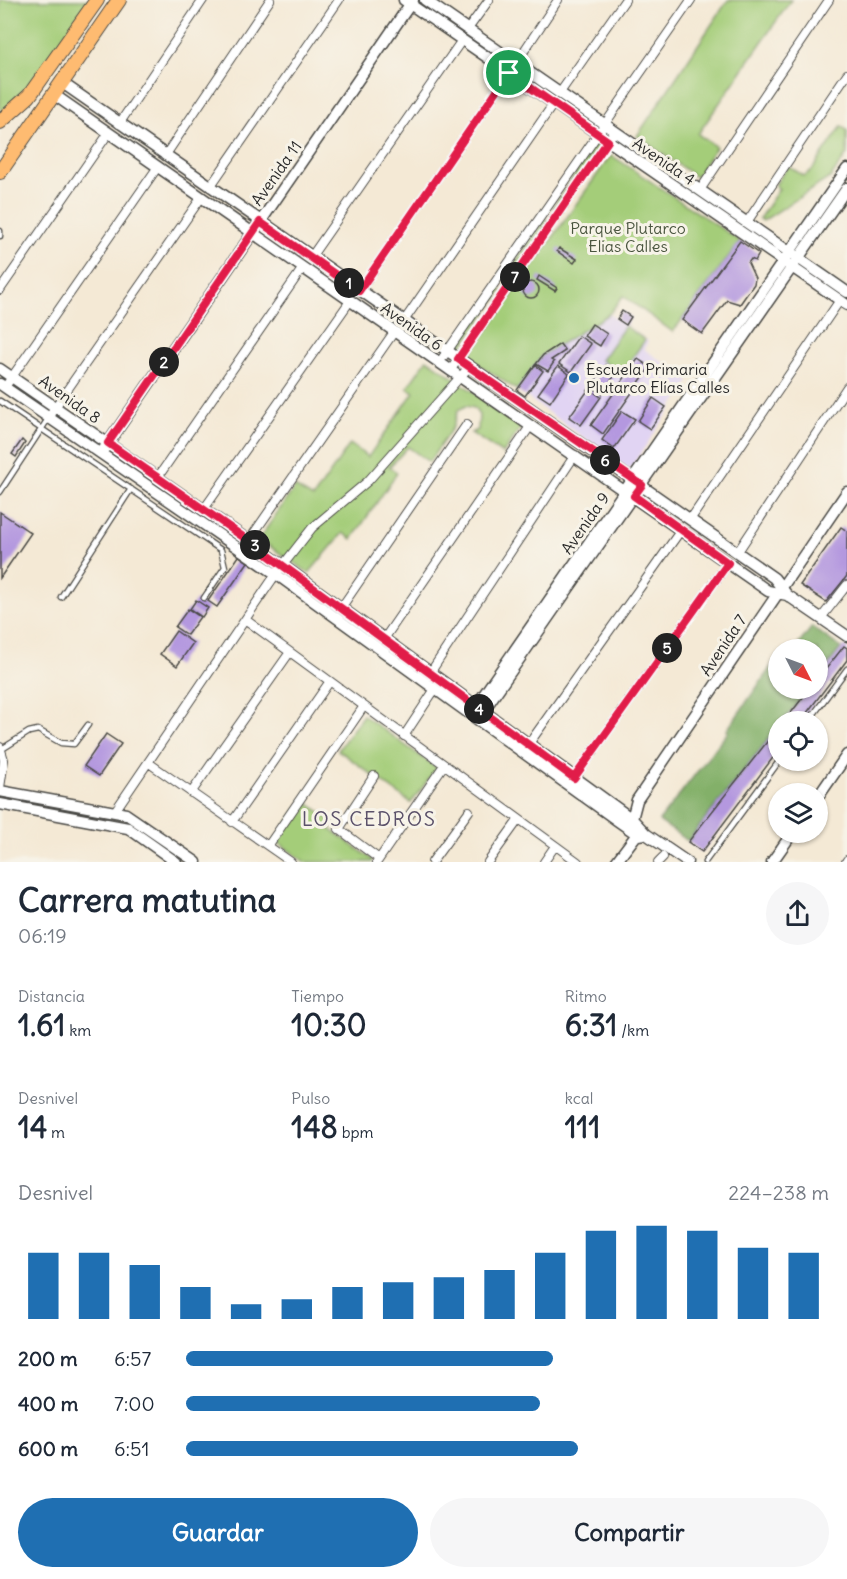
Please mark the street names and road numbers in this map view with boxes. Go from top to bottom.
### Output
street label: Avenida 4 [629,133,699,189]
street label: Avenida 11 [246,137,306,209]
street label: Avenida 6 [377,297,447,355]
street label: Avenida 8 [35,370,105,428]
street label: Avenida 9 [556,488,614,558]
street label: Avenida 7 [695,610,751,679]

